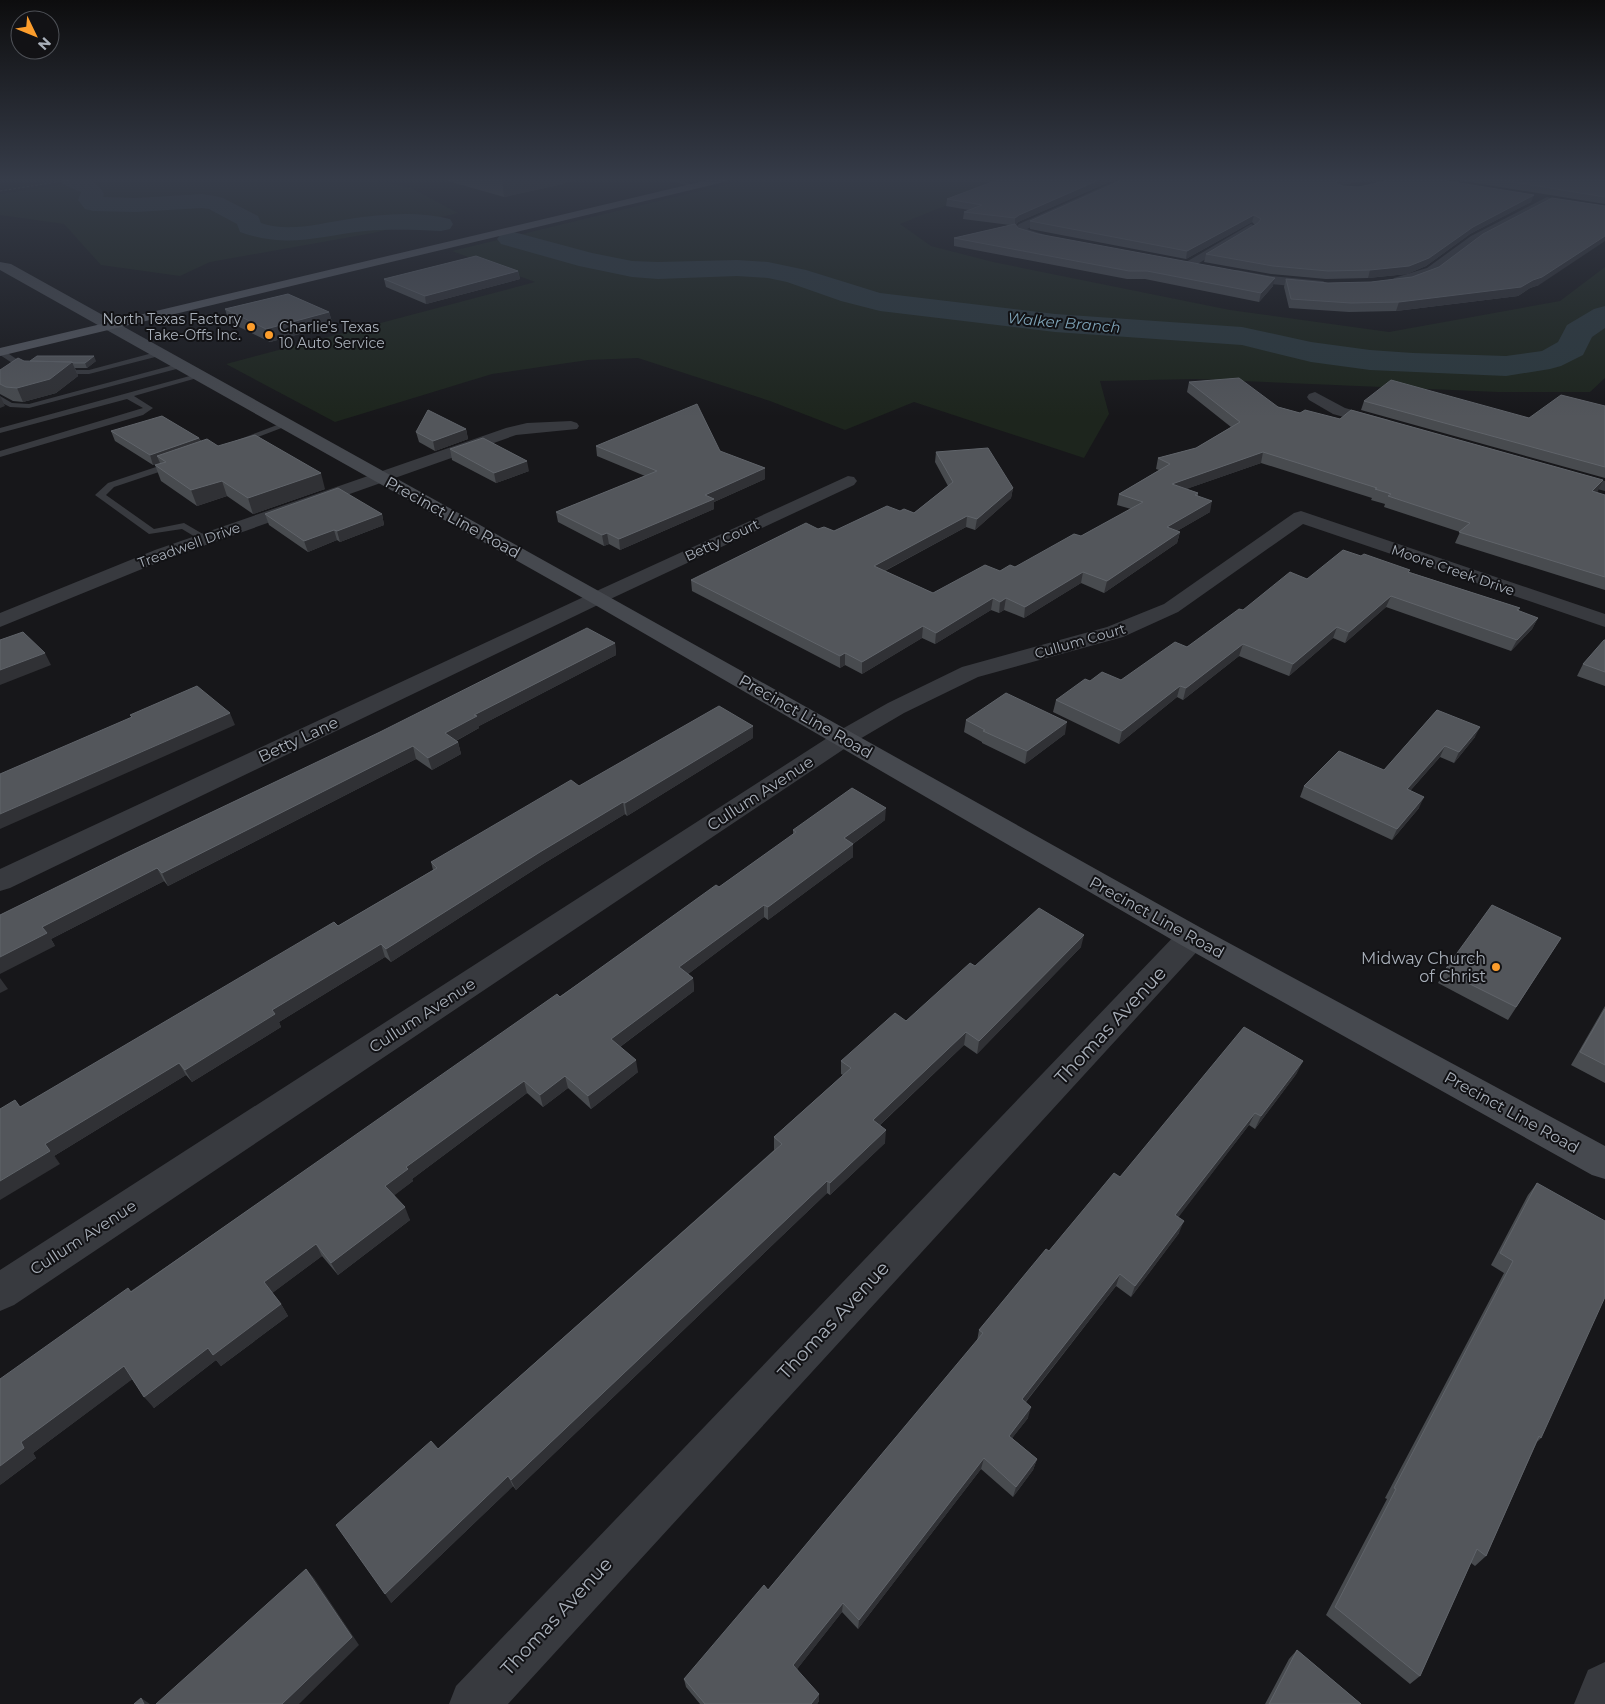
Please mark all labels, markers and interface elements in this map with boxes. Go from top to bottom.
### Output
north arrow [10,10,60,60]
text: N [34,34,55,54]
water label: Walker Branch [1007,308,1121,337]
place label: North Texas Factory Take-Offs Inc. [102,310,241,344]
place label: Charlie's Texas 10 Auto Service [279,318,385,352]
marker: North Texas Factory Take-Offs Inc. [245,321,257,333]
marker: Charlie's Texas 10 Auto Service [263,329,275,341]
street label: Precinct Line Road [382,473,523,562]
street label: Betty Court [682,515,762,565]
street label: Treadwell Drive [135,518,243,572]
street label: Moore Creek Drive [1389,540,1517,600]
street label: Cullum Court [1032,619,1128,663]
street label: Precinct Line Road [736,670,876,762]
street label: Betty Lane [255,713,341,766]
street label: Cullum Avenue [704,752,817,835]
street label: Precinct Line Road [1086,873,1227,962]
place label: Midway Church of Christ [1361,949,1486,986]
marker: Midway Church of Christ [1490,961,1502,973]
street label: Thomas Avenue [1050,962,1171,1089]
street label: Cullum Avenue [366,974,479,1057]
street label: Precinct Line Road [1441,1068,1582,1157]
street label: Cullum Avenue [27,1196,140,1279]
street label: Thomas Avenue [773,1257,894,1384]
street label: Thomas Avenue [496,1553,617,1680]

